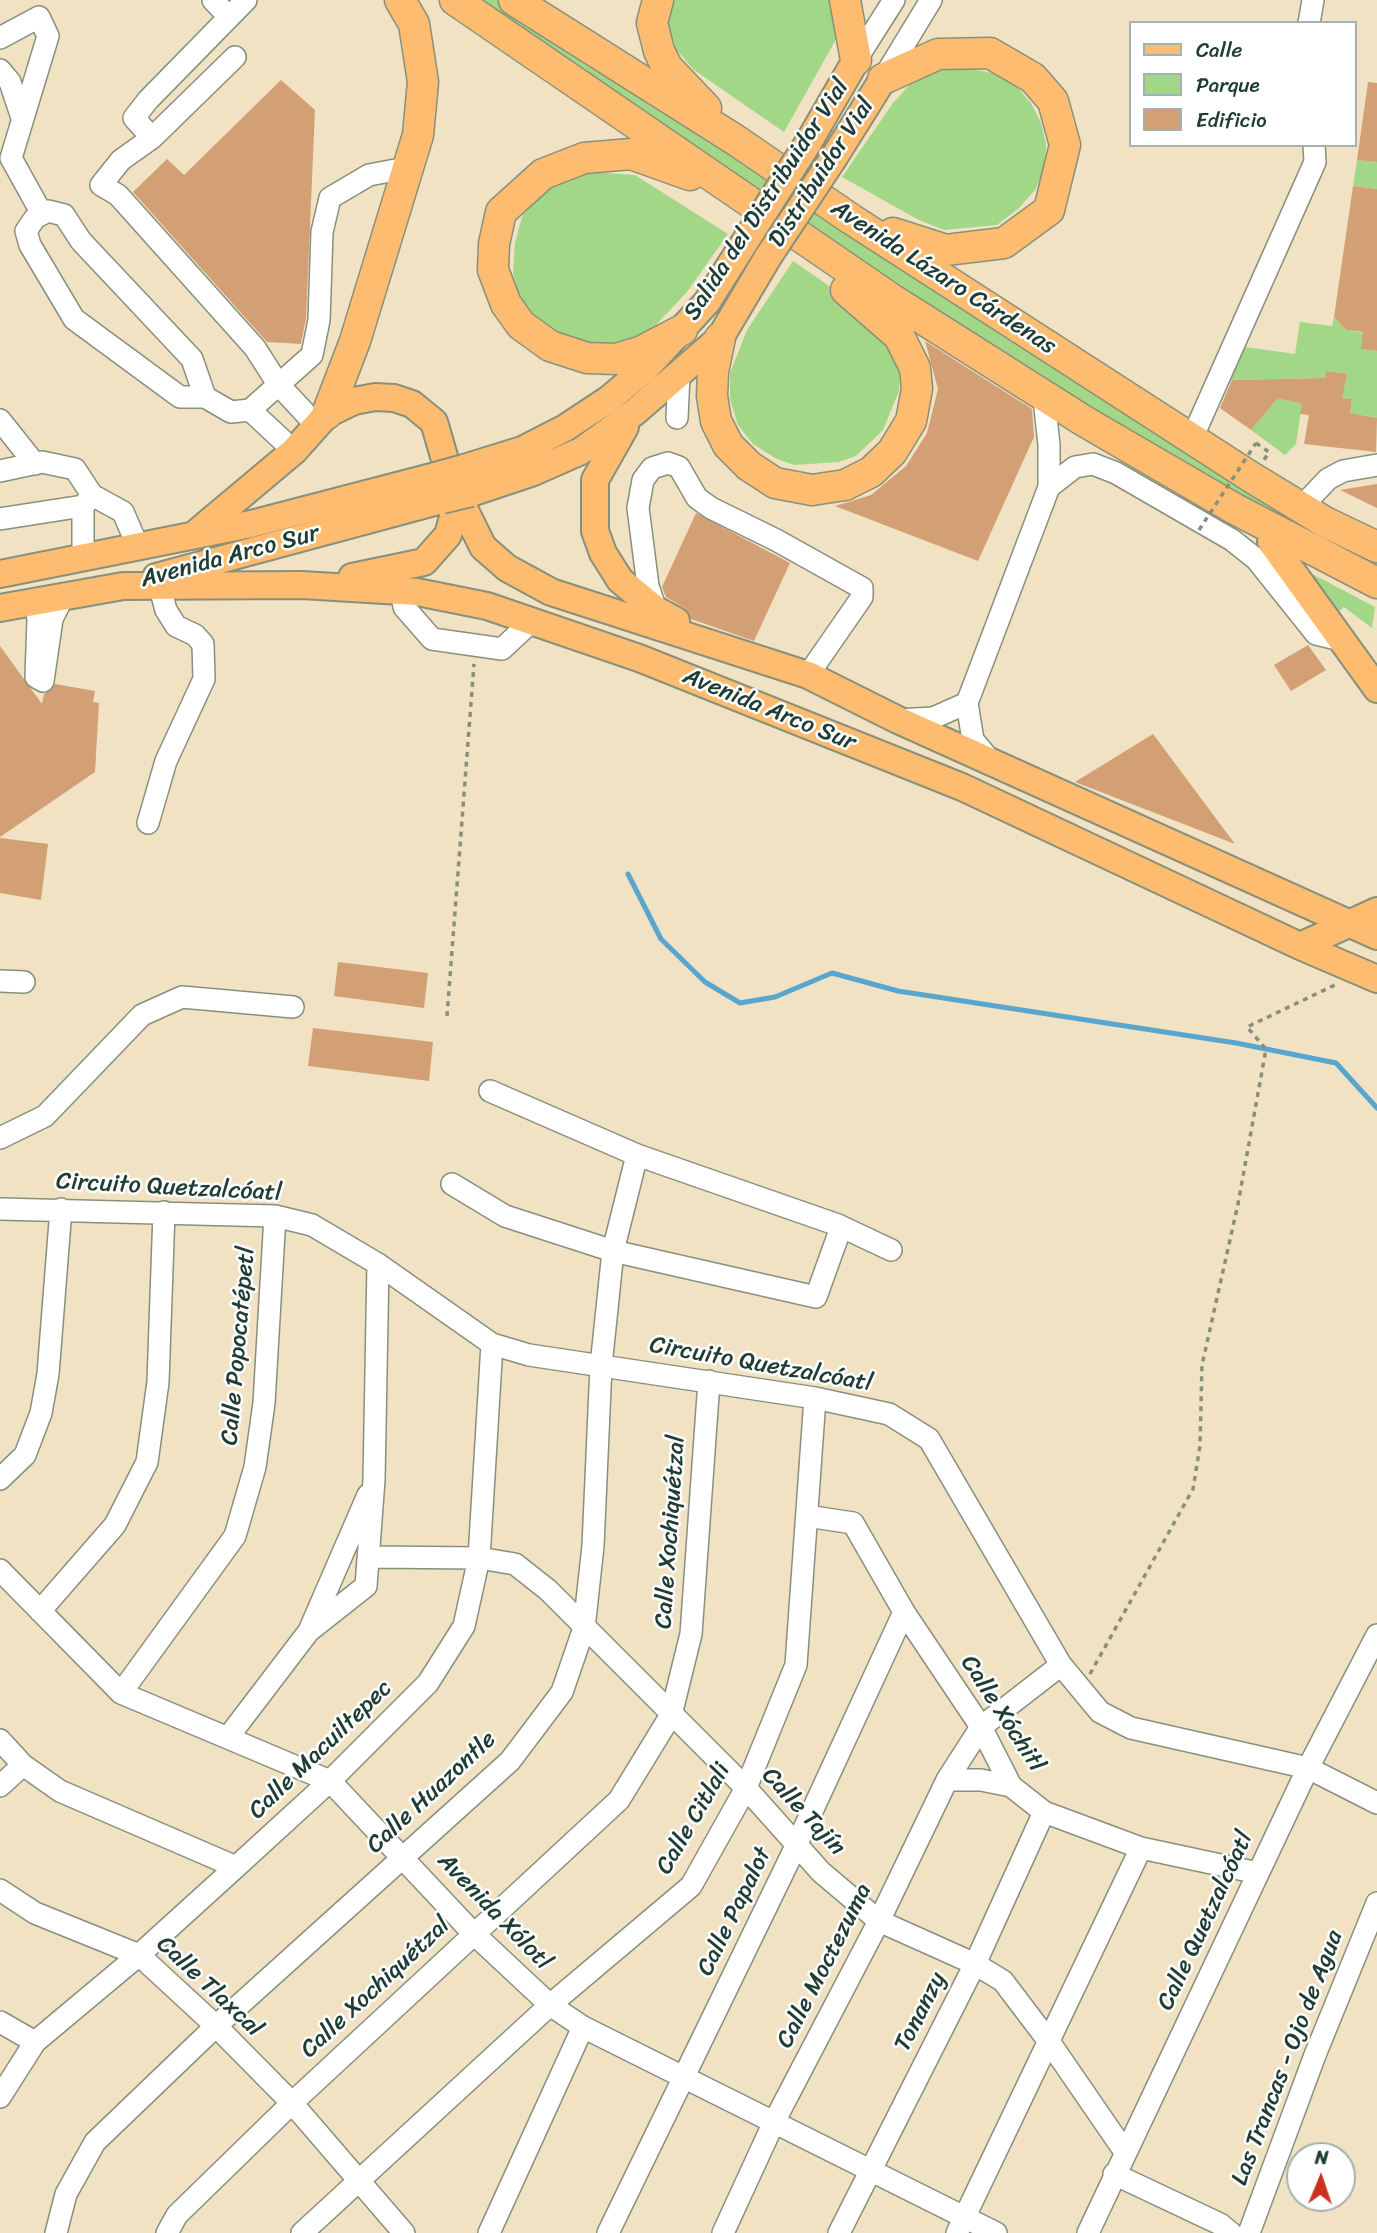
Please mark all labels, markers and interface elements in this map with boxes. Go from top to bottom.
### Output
legend [1128,21,1356,147]
text: Calle [1196,31,1242,69]
text: Parque [1196,66,1260,104]
street label: Salida del Distribuidor Vial [678,74,856,326]
street label: Distribuidor Vial [763,93,881,253]
text: Edificio [1196,101,1267,139]
street label: Avenida Lázaro Cárdenas [825,194,1061,362]
street label: Avenida Arco Sur [138,519,322,595]
street label: Avenida Arco Sur [679,662,859,758]
street label: Circuito Quetzalcóatl [55,1168,283,1208]
street label: Calle Popocatépetl [216,1245,262,1447]
street label: Circuito Quetzalcóatl [647,1331,875,1399]
street label: Calle Xochiquétzal [650,1434,692,1630]
street label: Calle Xóchitl [954,1650,1050,1778]
street label: Calle Macuiltepec [243,1674,399,1826]
street label: Calle Huazontle [361,1726,503,1860]
street label: Calle Citlali [651,1758,737,1880]
street label: Calle Tajín [755,1762,851,1862]
street label: Calle Quetzalcóatl [1152,1827,1260,2015]
street label: Calle Papalot [692,1843,778,1981]
street label: Avenida Xólotl [431,1847,557,1977]
street label: Calle Moctezuma [771,1879,879,2053]
street label: Calle Xochiquétzal [295,1911,457,2065]
street label: Las Trancas - Ojo de Agua [1226,1926,1350,2190]
street label: Calle Tlaxcal [150,1931,268,2043]
street label: Tonanzy [889,1968,953,2056]
text: N [1315,2141,1329,2174]
north arrow [1286,2142,1356,2212]

